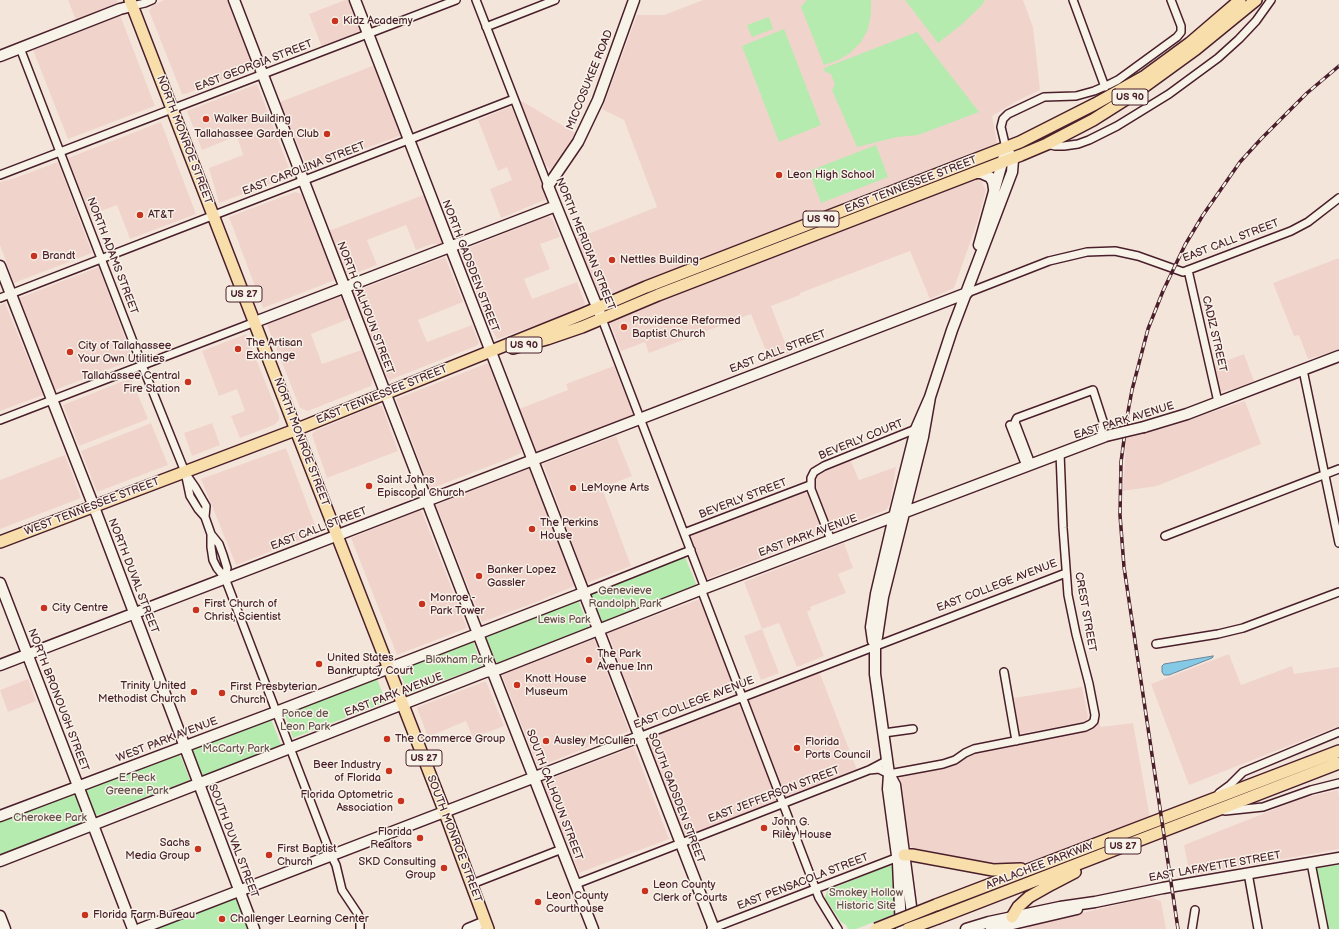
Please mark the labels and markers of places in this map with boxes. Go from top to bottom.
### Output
place label: Kidz Academy [343,14,413,28]
marker: Kidz Academy [330,16,340,26]
place label: Walker Building [214,112,291,126]
marker: Walker Building [201,114,211,124]
place label: Tallahassee Garden Club [194,127,319,141]
marker: Tallahassee Garden Club [322,129,332,139]
place label: Leon High School [787,168,874,182]
marker: Leon High School [774,170,784,180]
place label: AT&T [148,208,174,222]
marker: AT&T [135,210,145,220]
place label: Brandt [42,249,75,263]
marker: Brandt [29,251,39,261]
place label: Nettles Building [620,253,699,267]
marker: Nettles Building [607,255,617,265]
place label: Providence Reformed Baptist Church [632,314,741,340]
marker: Providence Reformed Baptist Church [619,322,629,332]
place label: The Artisan Exchange [246,336,303,362]
place label: City of Tallahassee Your Own Utilities [78,339,171,365]
marker: The Artisan Exchange [233,344,243,354]
marker: City of Tallahassee Your Own Utilities [65,347,75,357]
place label: Tallahassee Central Fire Station [82,369,180,395]
marker: Tallahassee Central Fire Station [183,377,193,387]
place label: Saint Johns Episcopal Church [377,473,464,499]
marker: Saint Johns Episcopal Church [364,481,374,491]
place label: LeMoyne Arts [581,481,649,495]
marker: LeMoyne Arts [568,483,578,493]
place label: The Perkins House [540,516,598,542]
marker: The Perkins House [527,524,537,534]
place label: Banker Lopez Gassler [487,563,556,589]
marker: Banker Lopez Gassler [474,571,484,581]
place label: Monroe - Park Tower [430,591,484,617]
place label: First Church of Christ, Scientist [204,597,281,623]
marker: Monroe - Park Tower [417,599,427,609]
place label: City Centre [52,601,108,615]
marker: City Centre [39,603,49,613]
marker: First Church of Christ, Scientist [191,605,201,615]
place label: The Park Avenue Inn [597,647,653,673]
place label: United States Bankruptcy Court [327,651,413,677]
marker: The Park Avenue Inn [584,655,594,665]
marker: United States Bankruptcy Court [314,659,324,669]
place label: Knott House Museum [525,672,586,698]
place label: Trinity United Methodist Church [98,679,186,705]
place label: First Presbyterian Church [230,680,317,706]
marker: Knott House Museum [512,680,522,690]
marker: Trinity United Methodist Church [189,687,199,697]
marker: First Presbyterian Church [217,688,227,698]
place label: The Commerce Group [395,732,505,746]
marker: The Commerce Group [382,734,392,744]
place label: Ausley McCullen [554,734,636,748]
place label: Florida Ports Council [805,735,871,761]
marker: Ausley McCullen [541,736,551,746]
marker: Florida Ports Council [792,743,802,753]
place label: Beer Industry of Florida [313,758,381,784]
marker: Beer Industry of Florida [384,766,394,776]
place label: Florida Optometric Association [300,788,393,814]
marker: Florida Optometric Association [396,796,406,806]
place label: John G. Riley House [772,815,831,841]
marker: John G. Riley House [759,823,769,833]
place label: Florida Realtors [370,825,412,851]
marker: Florida Realtors [415,833,425,843]
place label: Sachs Media Group [125,836,190,862]
place label: First Baptist Church [277,842,337,868]
marker: Sachs Media Group [193,844,203,854]
marker: First Baptist Church [264,850,274,860]
place label: SKD Consulting Group [358,855,436,881]
marker: SKD Consulting Group [439,863,449,873]
place label: Leon County Clerk of Courts [653,878,728,904]
marker: Leon County Clerk of Courts [640,886,650,896]
place label: Leon County Courthouse [546,889,609,915]
marker: Leon County Courthouse [533,897,543,907]
place label: Florida Farm Bureau [93,908,195,922]
marker: Florida Farm Bureau [80,910,90,920]
place label: Challenger Learning Center [230,912,369,926]
marker: Challenger Learning Center [217,914,227,924]

